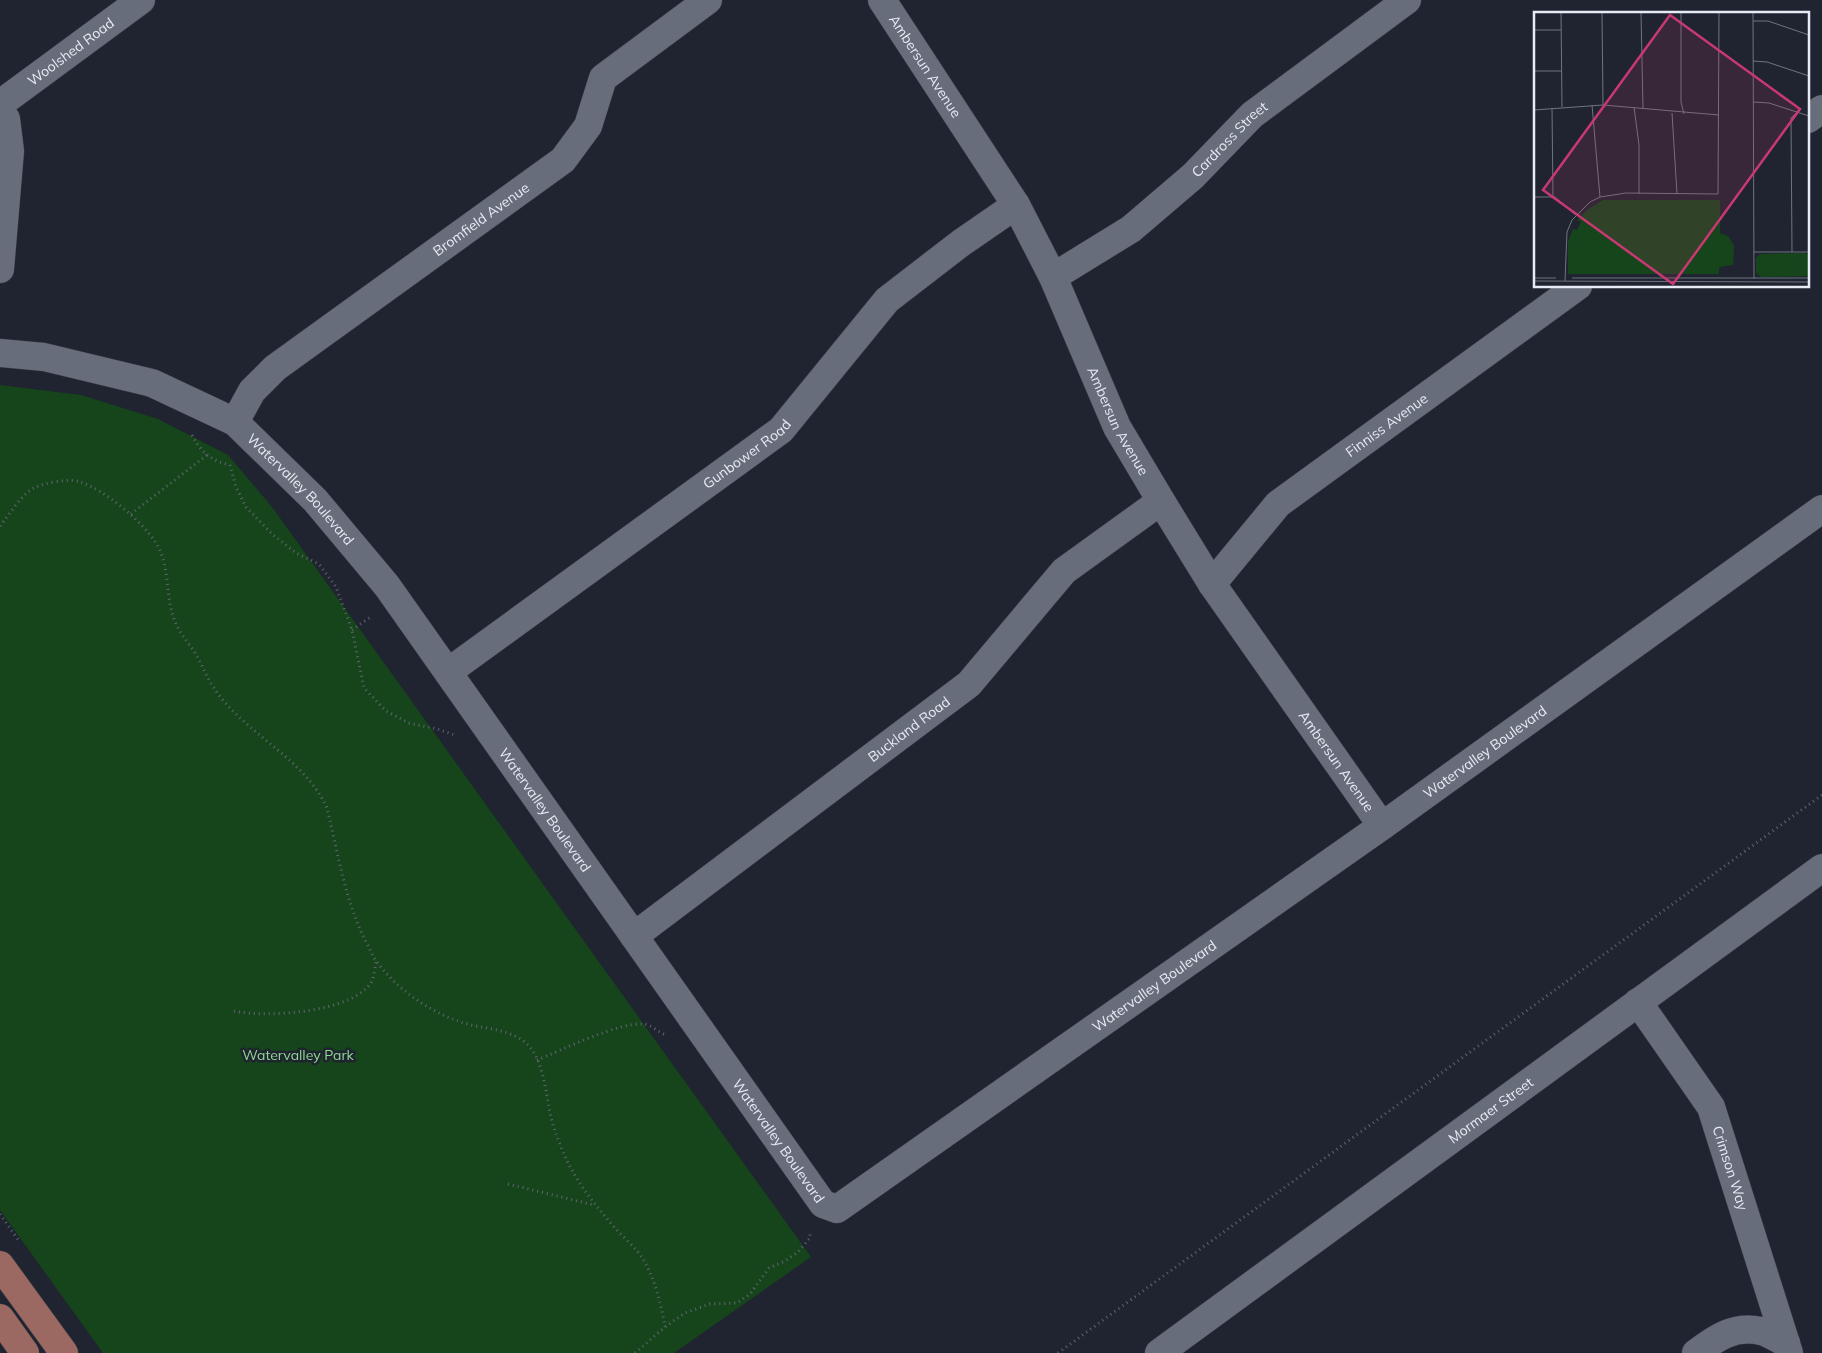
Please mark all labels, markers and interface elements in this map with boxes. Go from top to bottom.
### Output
street label: Ambersun Avenue [885,11,965,121]
inset map [1534,12,1810,288]
street label: Woolshed Road [24,14,118,90]
street label: Cardross Street [1188,97,1271,181]
street label: Bromfield Avenue [429,178,533,260]
street label: Ambersun Avenue [1083,364,1153,479]
street label: Finniss Avenue [1342,389,1431,461]
street label: Gunbower Road [699,416,795,493]
street label: Watervalley Boulevard [243,430,358,549]
street label: Buckland Road [864,693,954,766]
street label: Watervalley Boulevard [1420,701,1550,802]
street label: Ambersun Avenue [1295,707,1378,815]
street label: Watervalley Boulevard [495,744,595,876]
street label: Watervalley Boulevard [1089,936,1220,1036]
park label: Watervalley Park [242,1046,355,1064]
street label: Mormaer Street [1445,1073,1537,1147]
street label: Watervalley Boulevard [729,1075,828,1206]
street label: Crimson Way [1709,1124,1752,1213]

